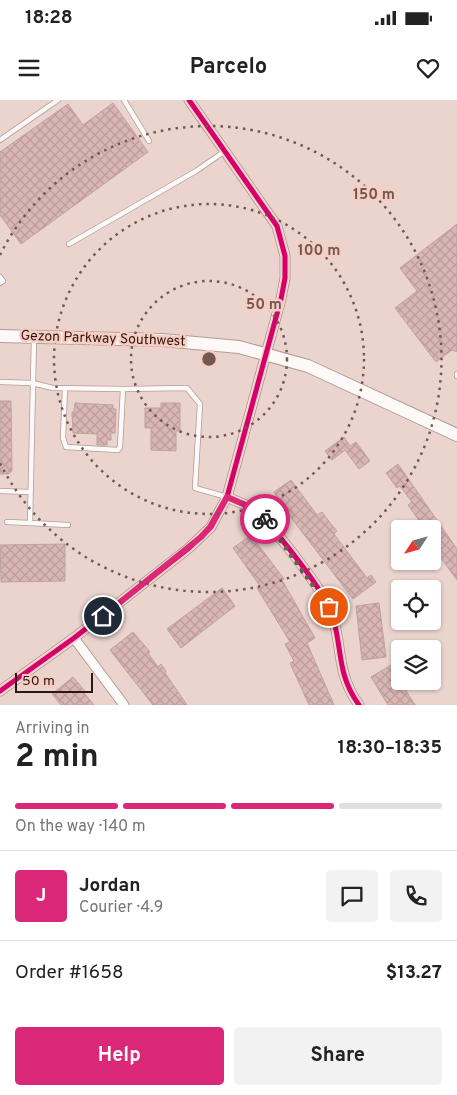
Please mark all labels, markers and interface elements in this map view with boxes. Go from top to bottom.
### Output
text: 18:28 [25,6,73,30]
icon: menu [15,54,43,82]
text: Parcelo [190,54,267,81]
icon: heart [414,54,442,82]
text: 150 m [353,186,395,205]
text: 100 m [298,242,340,261]
text: 50 m [246,296,282,315]
street label: Gezon Parkway Southwest [20,328,186,350]
centre of rings [200,350,218,368]
courier [240,494,290,544]
icon: bike [251,505,279,533]
north arrow [391,520,441,570]
map controls [391,520,441,690]
button: locate [391,580,441,630]
pin [308,586,350,628]
icon: bag [315,593,343,621]
pin [82,595,124,637]
icon: home [89,602,117,630]
button: layers [391,640,441,690]
scale bar [15,670,92,693]
text: 50 m [22,673,55,690]
text: Arriving in [15,719,90,739]
text: 18:30–18:35 [338,736,442,760]
text: 2 min [15,738,99,778]
text: On the way · 140 m [15,817,146,837]
button: chat [326,870,378,922]
button: phone [390,870,442,922]
text: Jordan [79,874,141,898]
text: J [36,884,46,908]
text: Courier · 4.9 [79,898,163,918]
text: Order #1658 [15,961,124,985]
text: $13.27 [386,961,442,985]
button: Help [15,1027,224,1085]
button: Share [234,1027,442,1085]

